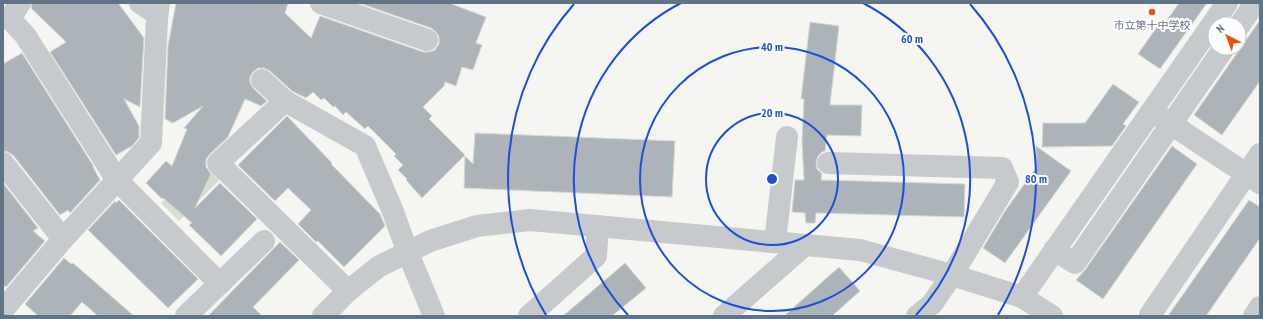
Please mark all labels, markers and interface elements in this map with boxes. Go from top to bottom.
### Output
marker: 市立第十中学校 [1147,7,1157,17]
north arrow [1207,16,1247,56]
place label: 市立第十中学校 [1114,18,1191,32]
text: N [1213,21,1227,36]
text: 60 m [901,31,923,46]
text: 40 m [761,39,783,54]
text: 20 m [761,105,783,120]
text: 80 m [1025,171,1047,186]
centre of rings [765,172,779,186]

